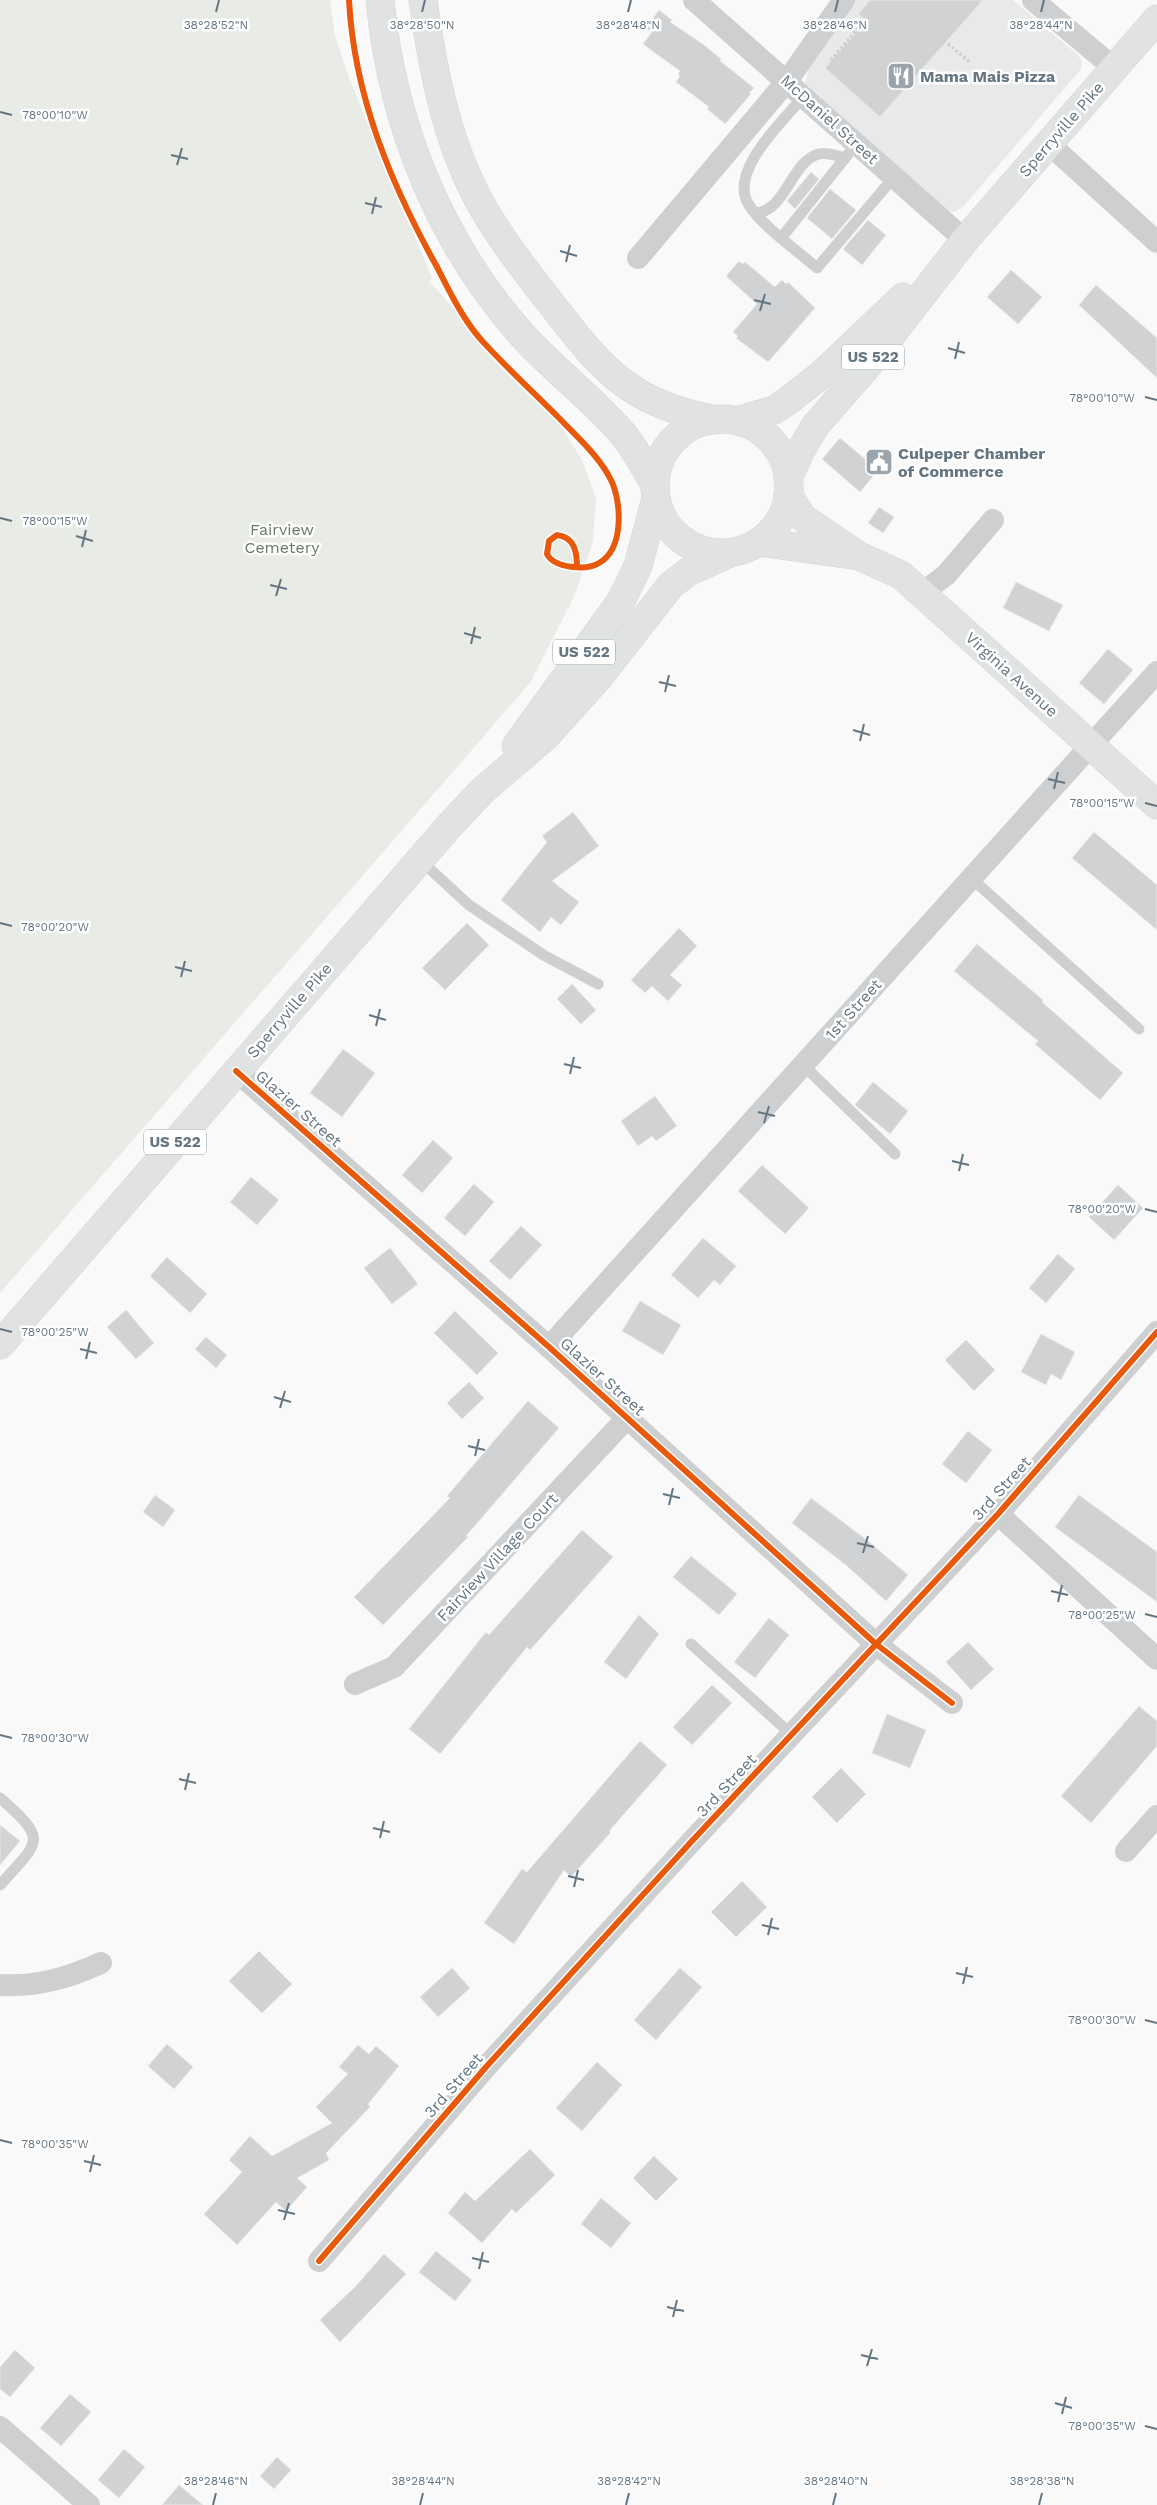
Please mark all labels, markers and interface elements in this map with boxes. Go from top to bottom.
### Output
text: 38°28'52"N [184,18,248,32]
text: 38°28'50"N [389,18,455,32]
text: 38°28'48"N [596,18,660,32]
text: 38°28'46"N [803,18,867,32]
text: 38°28'44"N [1009,18,1073,32]
restaurant icon: Mama Mais Pizza [886,61,916,91]
place label: Mama Mais Pizza [920,67,1056,86]
street label: McDaniel Street [777,71,882,168]
street label: Sperryville Pike [1015,78,1108,181]
text: 78°00'10"W [22,108,88,122]
road number: US 522 [842,344,904,370]
text: 78°00'10"W [1069,391,1135,405]
place label: Culpeper Chamber of Commerce [898,444,1045,481]
public building icon: Culpeper Chamber of Commerce [864,447,894,477]
text: 78°00'15"W [22,514,88,528]
park label: Fairview Cemetery [244,520,320,557]
street label: Virginia Avenue [962,628,1062,721]
road number: US 522 [553,640,615,664]
text: 78°00'15"W [1069,796,1135,810]
text: 78°00'20"W [21,920,89,934]
street label: Sperryville Pike [243,959,336,1062]
street label: 1st Street [821,975,886,1044]
street label: Glazier Street [252,1066,346,1151]
road number: US 522 [144,1130,206,1154]
text: 78°00'20"W [1068,1202,1136,1216]
text: 78°00'25"W [21,1325,89,1339]
street label: Glazier Street [556,1333,649,1420]
street label: 3rd Street [968,1452,1035,1524]
street label: Fairview Village Court [433,1489,562,1625]
text: 78°00'25"W [1068,1608,1136,1622]
text: 78°00'30"W [21,1731,89,1745]
street label: 3rd Street [692,1750,761,1821]
text: 78°00'30"W [1068,2013,1136,2027]
street label: 3rd Street [420,2049,487,2121]
text: 78°00'35"W [21,2137,89,2151]
text: 78°00'35"W [1068,2419,1136,2433]
text: 38°28'46"N [184,2474,248,2488]
text: 38°28'44"N [391,2474,455,2488]
text: 38°28'42"N [597,2474,661,2488]
text: 38°28'40"N [804,2474,868,2488]
text: 38°28'38"N [1009,2474,1075,2488]

